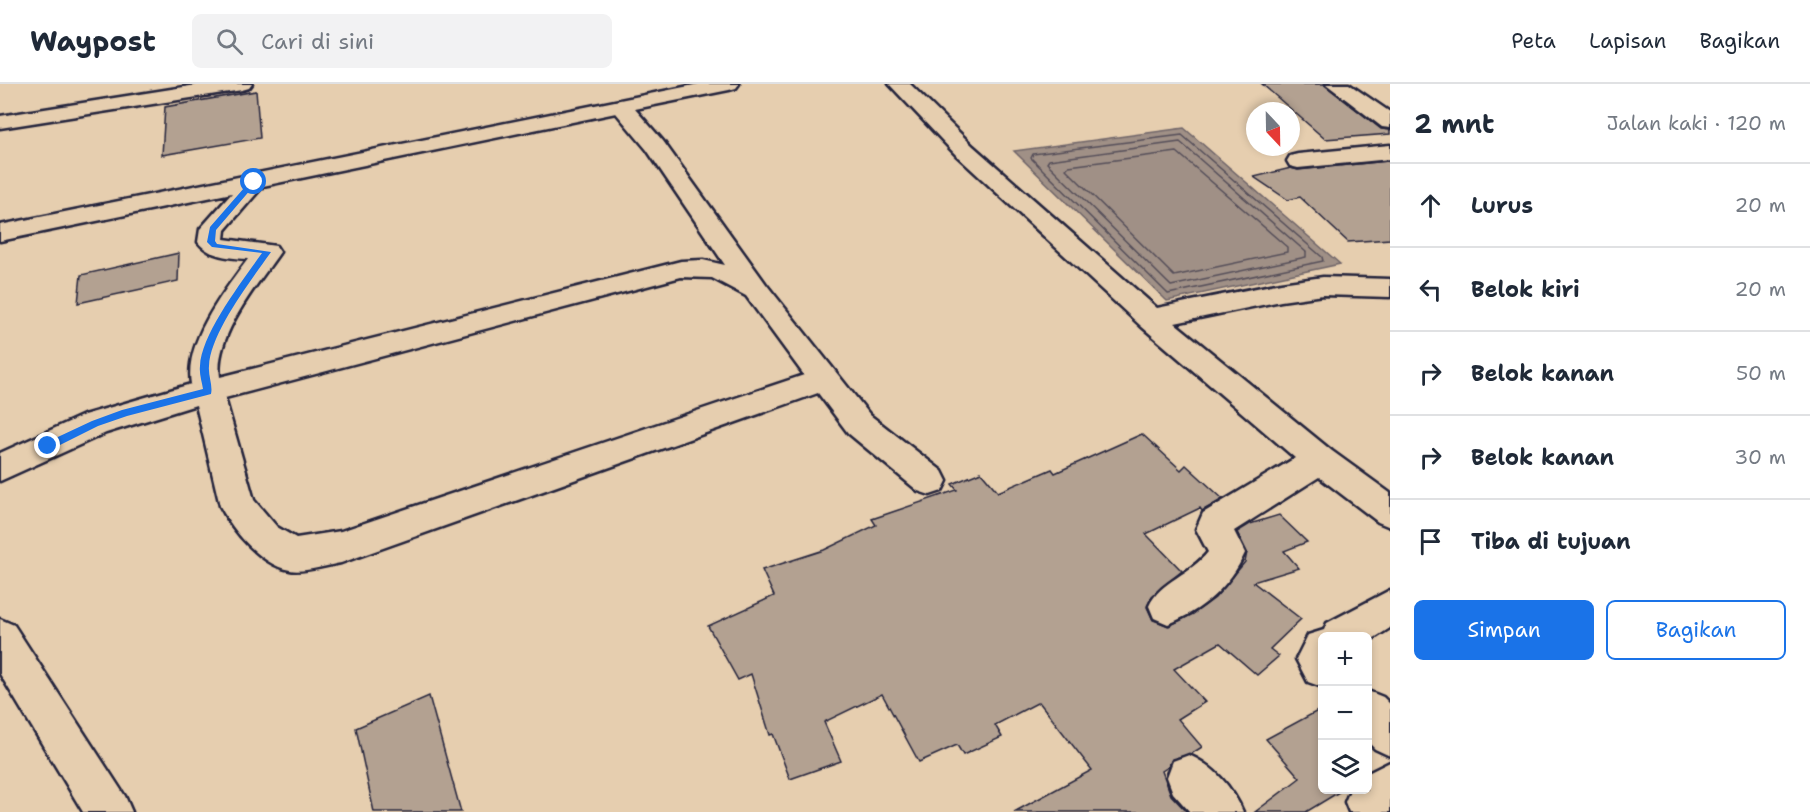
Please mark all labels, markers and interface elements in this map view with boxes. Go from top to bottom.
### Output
search box [192,14,612,68]
text: Waypost [30,22,156,60]
icon: search [213,25,246,58]
text: Cari di sini [261,27,374,56]
text: Peta [1511,27,1556,55]
text: Lapisan [1589,27,1666,55]
text: Bagikan [1699,27,1780,55]
north arrow [1246,102,1300,156]
text: 2 mnt [1414,106,1494,141]
text: Jalan kaki · 120 m [1606,110,1786,136]
route start [240,168,266,194]
icon: ahead [1414,189,1447,222]
text: Lurus [1471,191,1533,220]
text: 20 m [1735,192,1786,218]
icon: left [1414,273,1447,306]
text: Belok kiri [1471,275,1580,304]
text: 20 m [1735,276,1786,302]
icon: right [1414,357,1447,390]
text: Belok kanan [1471,359,1614,388]
text: 50 m [1736,360,1786,386]
route end [34,432,60,458]
icon: right [1414,441,1447,474]
text: Belok kanan [1471,443,1614,472]
text: 30 m [1734,444,1786,470]
icon: arrive [1414,525,1447,558]
text: Tiba di tujuan [1471,527,1631,556]
button: Simpan [1414,600,1594,660]
button: Bagikan [1606,600,1786,660]
map controls [1318,632,1372,794]
button: + [1318,632,1372,686]
button: − [1318,686,1372,740]
button: layers [1318,740,1372,794]

